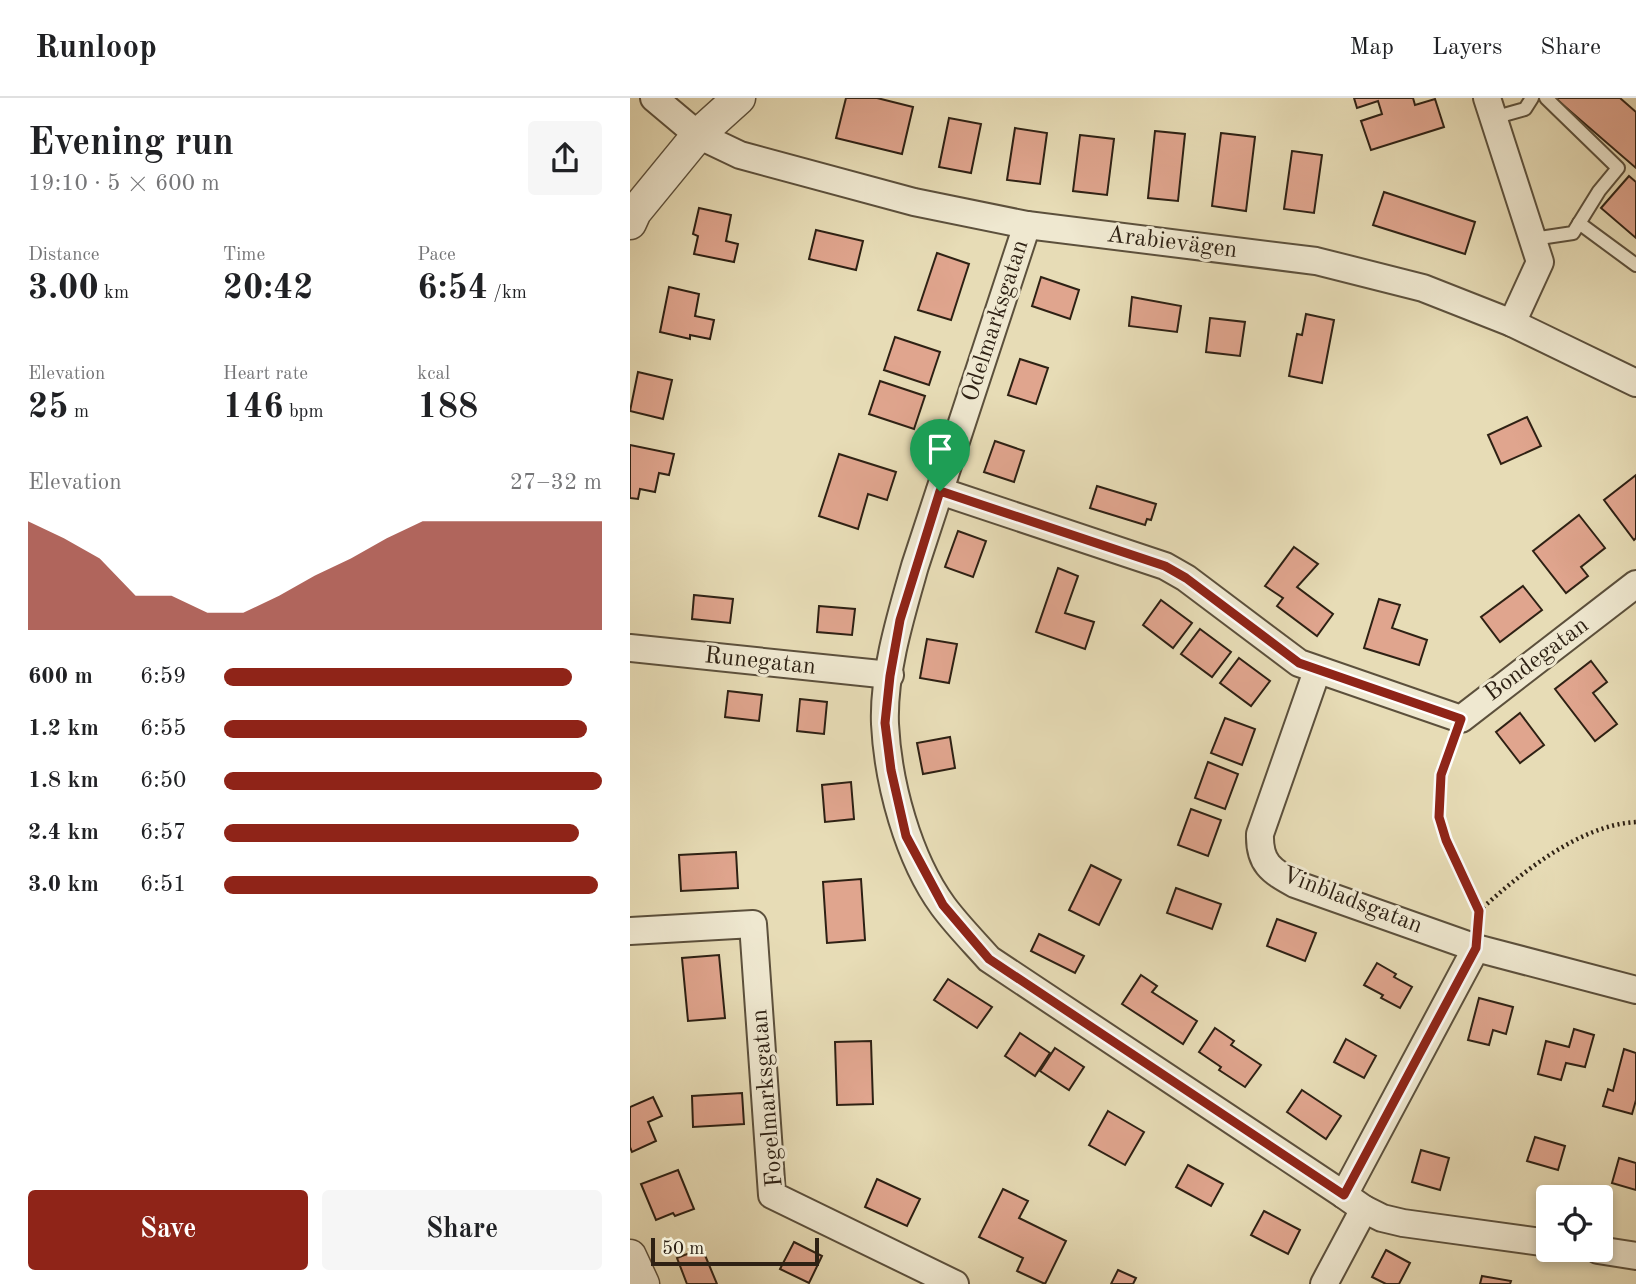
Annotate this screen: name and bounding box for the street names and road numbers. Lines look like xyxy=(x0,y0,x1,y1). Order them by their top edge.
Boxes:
street label: Arabievägen xyxy=(1105,223,1239,263)
street label: Odelmarksgatan xyxy=(959,237,1033,405)
street label: Bondegatan xyxy=(1481,613,1593,707)
street label: Runegatan xyxy=(703,644,817,680)
street label: Vinbladsgatan xyxy=(1278,863,1426,939)
street label: Fogelmarksgatan xyxy=(748,1008,788,1188)

